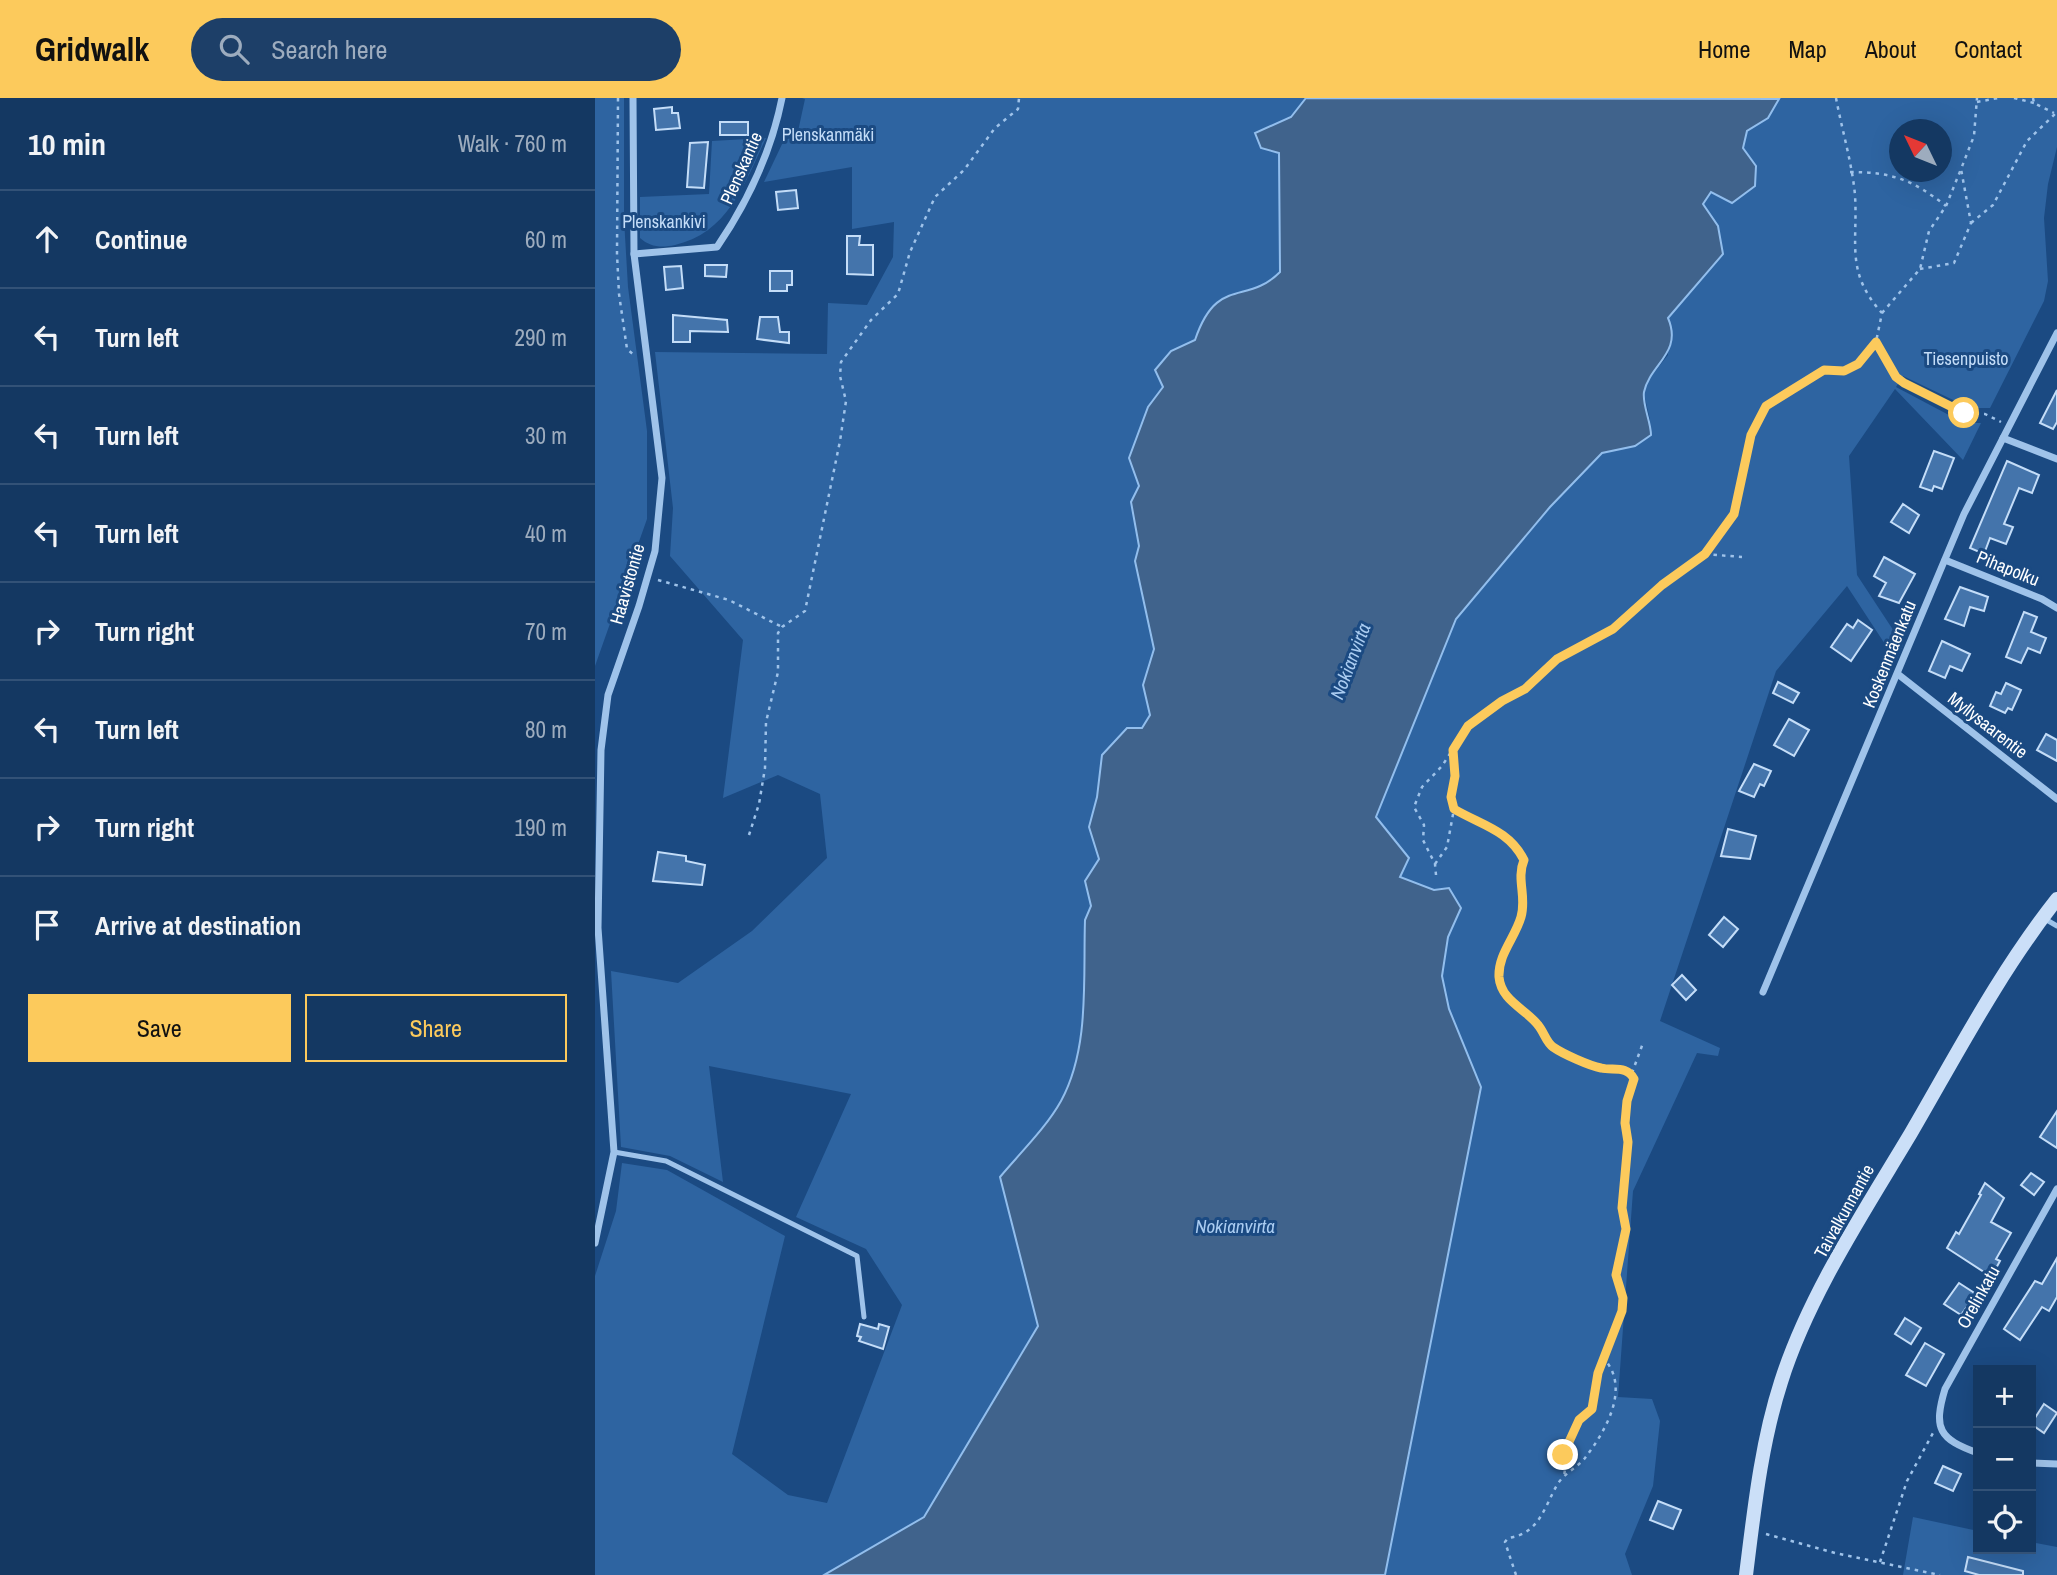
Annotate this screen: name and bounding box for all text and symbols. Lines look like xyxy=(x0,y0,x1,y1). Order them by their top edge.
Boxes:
search box xyxy=(191,18,681,81)
text: Gridwalk xyxy=(35,27,149,71)
icon: search xyxy=(215,30,253,68)
text: Search here xyxy=(271,32,387,67)
text: Home xyxy=(1698,33,1750,65)
text: Map xyxy=(1788,33,1827,65)
text: About xyxy=(1865,33,1916,65)
text: Contact xyxy=(1954,33,2022,65)
north arrow xyxy=(1889,119,1952,182)
park label: Plenskanmäki xyxy=(782,122,874,147)
text: 10 min xyxy=(28,124,106,164)
text: Walk · 760 m xyxy=(458,128,567,159)
street label: Plenskantie xyxy=(714,128,768,208)
park label: Plenskankivi xyxy=(622,209,706,234)
icon: ahead xyxy=(28,220,66,258)
text: Continue xyxy=(95,222,187,257)
text: 60 m xyxy=(525,224,567,255)
icon: left xyxy=(28,318,66,356)
text: Turn left xyxy=(95,320,179,355)
text: 290 m xyxy=(515,322,567,353)
park label: Tiesenpuisto xyxy=(1923,346,2009,371)
route start xyxy=(1948,397,1979,428)
icon: left xyxy=(28,416,66,454)
text: Turn left xyxy=(95,418,179,453)
text: 30 m xyxy=(525,420,567,451)
icon: left xyxy=(28,514,66,552)
text: Turn left xyxy=(95,516,179,551)
text: 40 m xyxy=(525,518,567,549)
street label: Haavistontie xyxy=(604,541,650,627)
street label: Pihapolku xyxy=(1973,544,2043,592)
street label: Koskenmäenkatu xyxy=(1856,596,1922,712)
icon: right xyxy=(28,612,66,650)
text: Turn right xyxy=(95,614,194,649)
text: 70 m xyxy=(525,616,567,647)
water label: Nokianvirta xyxy=(1324,619,1377,703)
street label: Myllysaarentie xyxy=(1943,686,2033,764)
icon: left xyxy=(28,710,66,748)
text: Turn left xyxy=(95,712,179,747)
text: 80 m xyxy=(525,714,567,745)
icon: right xyxy=(28,808,66,846)
text: Turn right xyxy=(95,810,194,845)
text: 190 m xyxy=(515,812,567,843)
icon: arrive xyxy=(28,906,66,944)
text: Arrive at destination xyxy=(95,908,301,943)
button: Save xyxy=(28,994,291,1062)
button: Share xyxy=(305,994,567,1062)
street label: Taivalkunnantie xyxy=(1808,1160,1880,1262)
water label: Nokianvirta xyxy=(1195,1213,1275,1239)
street label: Orelinkatu xyxy=(1951,1261,2005,1333)
map controls xyxy=(1973,1365,2036,1554)
button: + xyxy=(1973,1365,2036,1428)
button: − xyxy=(1973,1428,2036,1491)
route end xyxy=(1547,1439,1578,1470)
button: locate xyxy=(1973,1491,2036,1554)

